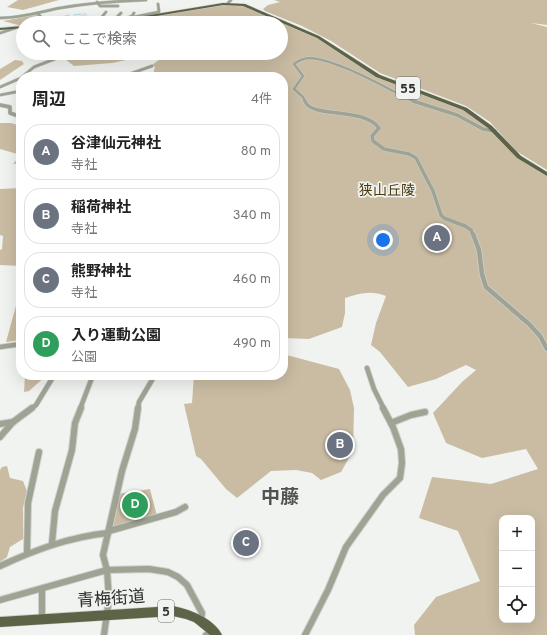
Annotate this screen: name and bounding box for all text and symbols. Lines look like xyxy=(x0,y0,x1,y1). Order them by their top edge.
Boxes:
search box xyxy=(16,16,288,60)
icon: search xyxy=(30,27,52,49)
text: ここで検索 xyxy=(62,31,137,50)
road number: 55 xyxy=(396,77,420,99)
text: 周辺 xyxy=(32,90,66,112)
text: 4件 xyxy=(251,92,272,108)
text: 谷津仙元神社 xyxy=(71,135,161,154)
text: A xyxy=(41,144,51,160)
text: 80 m xyxy=(241,144,271,160)
text: 寺社 xyxy=(71,158,97,174)
park label: 狭山丘陵 xyxy=(359,183,415,200)
text: 稲荷神社 xyxy=(71,199,131,218)
text: B xyxy=(42,208,50,224)
text: 340 m xyxy=(233,208,271,224)
text: 寺社 xyxy=(71,222,97,238)
pin: A xyxy=(424,223,450,253)
your location xyxy=(373,230,393,250)
text: 熊野神社 xyxy=(71,263,131,282)
text: C xyxy=(42,272,50,288)
text: 460 m xyxy=(233,272,271,288)
text: 寺社 xyxy=(71,286,97,302)
text: 入り運動公園 xyxy=(71,327,161,346)
text: D xyxy=(41,336,51,352)
text: 490 m xyxy=(233,336,271,352)
text: 公園 xyxy=(71,350,97,366)
pin: B xyxy=(327,430,353,460)
district label: 中藤 xyxy=(261,486,299,510)
pin: D xyxy=(122,490,148,520)
map controls xyxy=(499,515,535,623)
button: + xyxy=(499,515,535,551)
pin: C xyxy=(233,528,259,558)
button: − xyxy=(499,551,535,587)
street label: 青梅街道 xyxy=(76,587,146,613)
button: locate xyxy=(499,587,535,623)
road number: 5 xyxy=(158,600,174,622)

